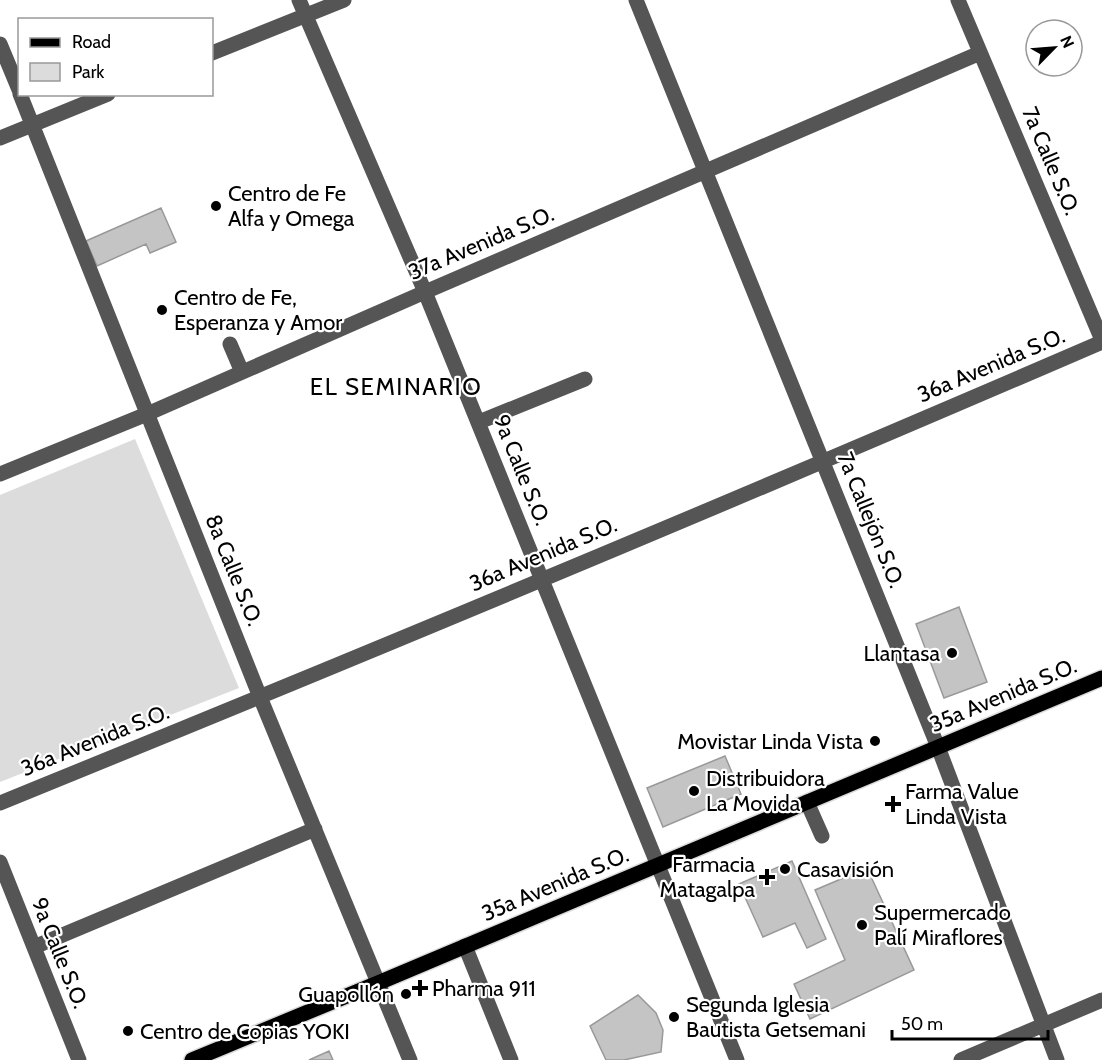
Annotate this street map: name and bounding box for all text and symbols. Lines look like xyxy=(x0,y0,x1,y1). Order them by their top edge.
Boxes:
legend xyxy=(18,18,213,96)
north arrow xyxy=(1024,18,1084,78)
text: Road xyxy=(72,31,111,53)
text: N xyxy=(1056,33,1078,51)
text: Park xyxy=(72,61,105,83)
street label: 7a Calle S.O. xyxy=(1016,103,1086,219)
place label: Centro de Fe Alfa y Omega xyxy=(228,180,355,232)
marker: Centro de Fe Alfa y Omega xyxy=(209,199,223,213)
street label: 37a Avenida S.O. xyxy=(404,200,558,286)
place label: Centro de Fe, Esperanza y Amor xyxy=(174,284,342,336)
marker: Centro de Fe, Esperanza y Amor xyxy=(155,303,169,317)
street label: 36a Avenida S.O. xyxy=(913,322,1069,408)
district label: EL SEMINARIO xyxy=(310,372,482,401)
street label: 9a Calle S.O. xyxy=(488,411,556,529)
street label: 7a Callejón S.O. xyxy=(832,448,910,592)
street label: 8a Calle S.O. xyxy=(199,510,269,630)
street label: 36a Avenida S.O. xyxy=(465,511,621,597)
place label: Llantasa xyxy=(863,640,940,667)
marker: Llantasa xyxy=(945,646,959,660)
street label: 35a Avenida S.O. xyxy=(925,652,1081,738)
street label: 36a Avenida S.O. xyxy=(17,698,173,782)
place label: Movistar Linda Vista xyxy=(677,728,863,755)
marker: Movistar Linda Vista xyxy=(868,734,882,748)
place label: Distribuidora La Movida xyxy=(706,765,825,817)
place label: Farma Value Linda Vista xyxy=(905,778,1019,830)
marker: Distribuidora La Movida xyxy=(687,784,701,798)
marker: Farma Value Linda Vista xyxy=(886,797,900,811)
street label: 35a Avenida S.O. xyxy=(477,841,633,927)
place label: Farmacia Matagalpa xyxy=(659,851,755,903)
place label: Casavisión xyxy=(797,856,894,883)
marker: Casavisión xyxy=(778,862,792,876)
marker: Farmacia Matagalpa xyxy=(760,870,774,884)
street label: 9a Calle S.O. xyxy=(26,894,94,1012)
place label: Supermercado Palí Miraflores xyxy=(874,899,1011,951)
marker: Supermercado Palí Miraflores xyxy=(855,918,869,932)
place label: Pharma 911 xyxy=(432,975,536,1002)
place label: Guapollón xyxy=(298,981,394,1008)
marker: Pharma 911 xyxy=(413,981,427,995)
marker: Guapollón xyxy=(399,987,413,1001)
place label: Segunda Iglesia Bautista Getsemani xyxy=(686,991,866,1043)
scale bar xyxy=(892,1003,1048,1041)
marker: Segunda Iglesia Bautista Getsemani xyxy=(667,1010,681,1024)
text: 50 m xyxy=(901,1013,943,1035)
place label: Centro de Copias YOKI xyxy=(140,1018,350,1045)
marker: Centro de Copias YOKI xyxy=(121,1024,135,1038)

